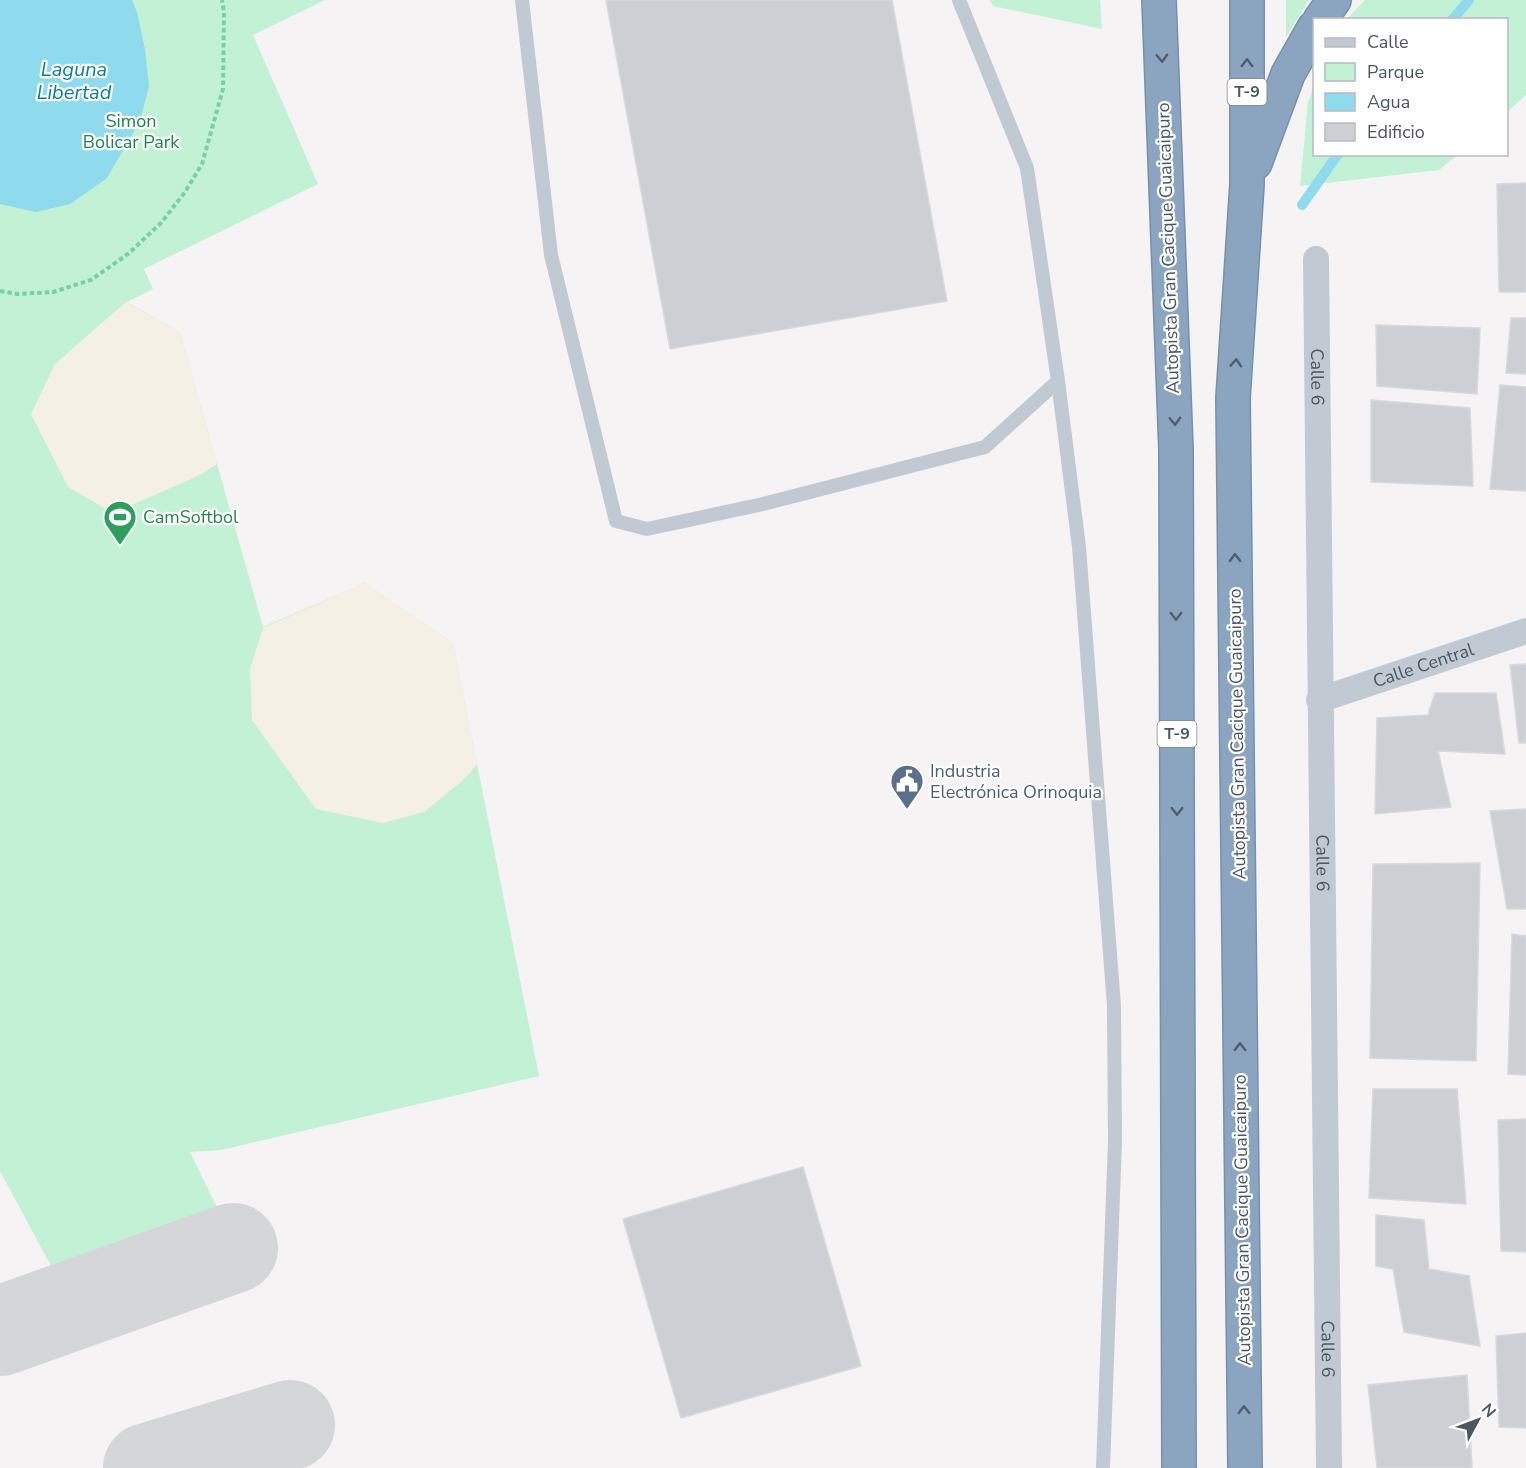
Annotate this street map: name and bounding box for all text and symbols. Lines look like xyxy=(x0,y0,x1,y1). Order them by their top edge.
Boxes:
legend xyxy=(1313,18,1508,156)
text: Calle xyxy=(1367,30,1409,54)
one-way arrow xyxy=(1155,54,1168,63)
water label: Laguna Libertad xyxy=(37,56,112,106)
one-way arrow xyxy=(1241,58,1253,67)
text: Parque xyxy=(1367,60,1424,84)
road number: T-9 xyxy=(1228,79,1266,105)
text: Agua xyxy=(1367,90,1410,114)
street label: Autopista Gran Cacique Guaicaipuro xyxy=(1151,102,1185,394)
park label: Simon Bolicar Park xyxy=(83,109,180,154)
text: Edificio xyxy=(1367,120,1425,144)
street label: Calle 6 xyxy=(1305,348,1330,406)
one-way arrow xyxy=(1229,358,1242,367)
one-way arrow xyxy=(1168,417,1181,426)
sports icon: CamSoftbol xyxy=(102,499,138,546)
place label: CamSoftbol xyxy=(143,505,239,529)
one-way arrow xyxy=(1229,553,1241,562)
street label: Autopista Gran Cacique Guaicaipuro xyxy=(1222,588,1252,880)
one-way arrow xyxy=(1170,612,1182,621)
street label: Calle Central xyxy=(1370,637,1478,693)
road number: T-9 xyxy=(1158,721,1196,747)
place label: Industria Electrónica Orinoquia xyxy=(930,759,1102,804)
public building icon: Industria Electrónica Orinoquia xyxy=(889,763,925,810)
one-way arrow xyxy=(1171,807,1183,816)
street label: Calle 6 xyxy=(1310,834,1335,892)
one-way arrow xyxy=(1234,1042,1246,1051)
street label: Autopista Gran Cacique Guaicaipuro xyxy=(1227,1074,1257,1366)
street label: Calle 6 xyxy=(1315,1320,1340,1378)
north arrow xyxy=(1448,1390,1508,1450)
text: N xyxy=(1476,1399,1501,1423)
one-way arrow xyxy=(1238,1405,1250,1414)

